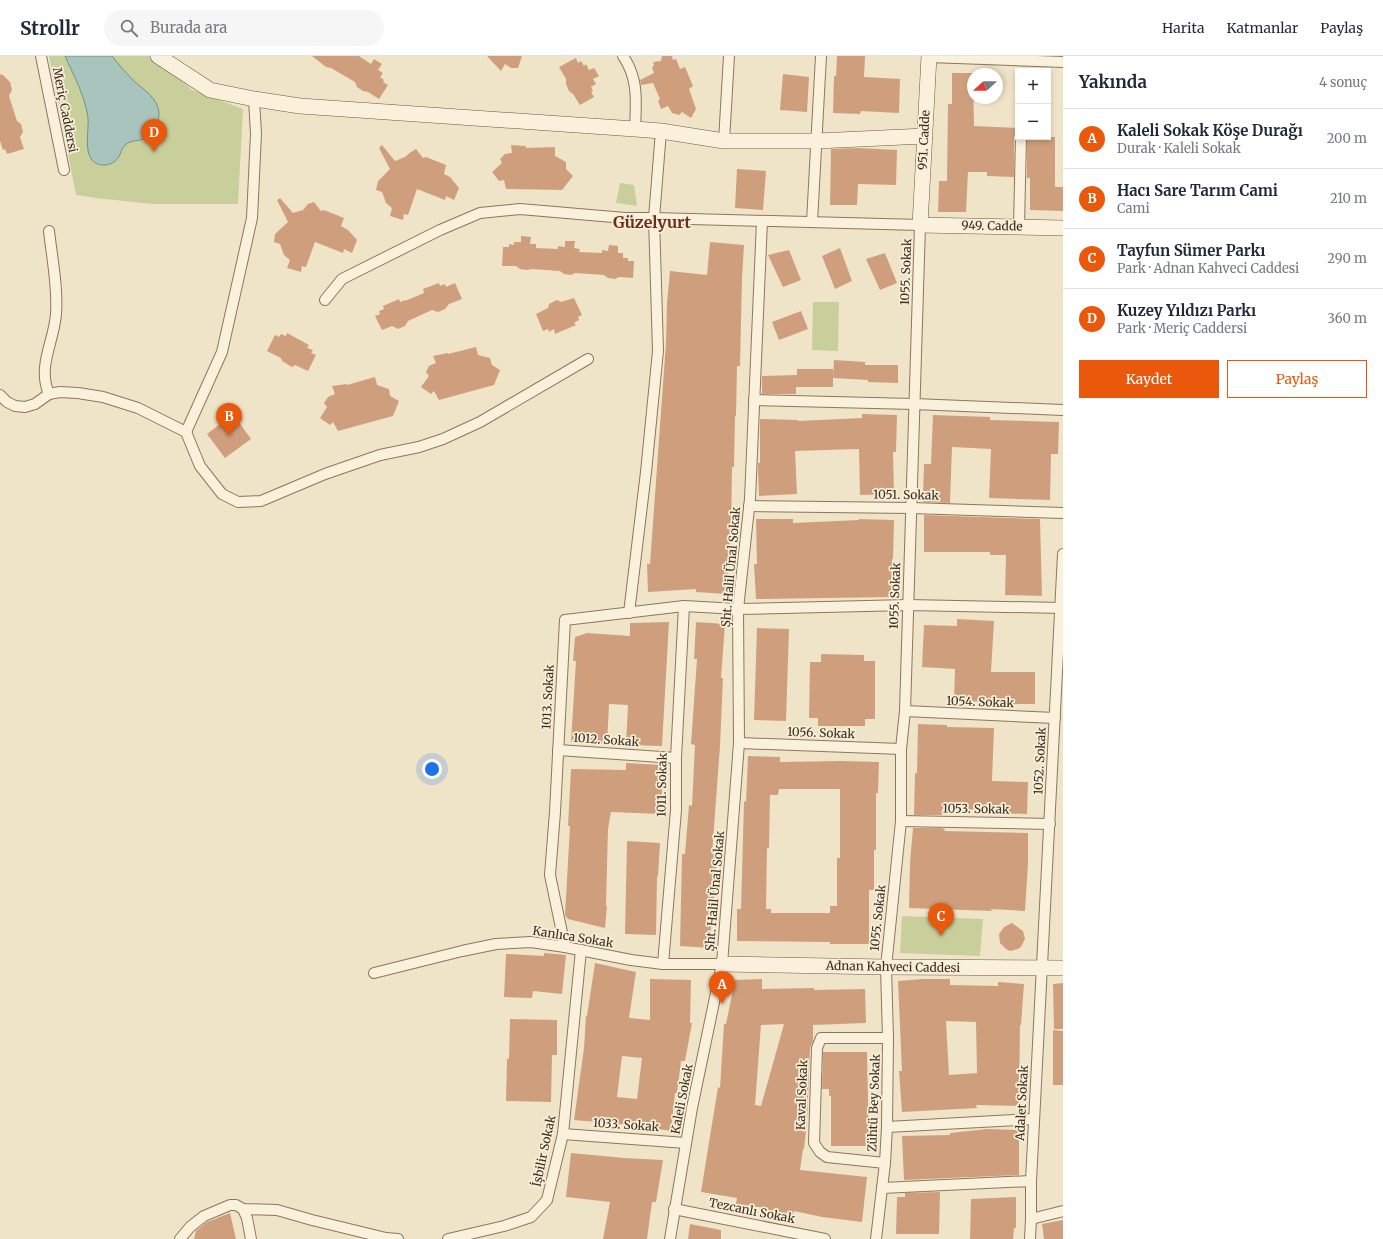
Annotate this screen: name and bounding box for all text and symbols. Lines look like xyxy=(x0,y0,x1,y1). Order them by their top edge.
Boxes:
search box xyxy=(104,10,384,46)
text: Strollr xyxy=(20,16,80,40)
icon: search xyxy=(118,17,140,39)
text: Burada ara xyxy=(150,18,227,37)
text: Harita xyxy=(1162,19,1204,37)
text: Katmanlar xyxy=(1226,19,1298,37)
text: Paylaş xyxy=(1320,19,1363,37)
street label: Meriç Caddersi xyxy=(50,66,81,154)
north arrow xyxy=(967,68,1003,104)
map controls xyxy=(1015,68,1051,140)
button: + xyxy=(1015,68,1051,104)
text: Yakında xyxy=(1079,71,1147,93)
text: 4 sonuç xyxy=(1319,74,1367,91)
button: − xyxy=(1015,104,1051,140)
street label: 951. Cadde xyxy=(914,110,933,170)
pin: D xyxy=(141,119,167,152)
text: Kaleli Sokak Köşe Durağı xyxy=(1117,121,1303,140)
text: A xyxy=(1087,130,1097,147)
text: 200 m xyxy=(1327,130,1367,147)
text: Durak · Kaleli Sokak xyxy=(1117,140,1241,157)
text: Hacı Sare Tarım Cami xyxy=(1117,181,1278,200)
text: B xyxy=(1087,190,1097,207)
text: 210 m xyxy=(1330,190,1367,207)
text: Cami xyxy=(1117,200,1150,217)
district label: Güzelyurt xyxy=(613,212,692,232)
street label: 949. Cadde xyxy=(961,217,1023,234)
street label: 1055. Sokak xyxy=(897,238,914,306)
text: Tayfun Sümer Parkı xyxy=(1117,241,1265,260)
text: C xyxy=(1088,250,1096,267)
text: 290 m xyxy=(1327,250,1367,267)
text: Park · Adnan Kahveci Caddesi xyxy=(1117,260,1299,277)
text: Kuzey Yıldızı Parkı xyxy=(1117,301,1256,320)
text: D xyxy=(1087,310,1097,327)
text: 360 m xyxy=(1328,310,1367,327)
text: Park · Meriç Caddersi xyxy=(1117,320,1247,337)
button: Kaydet xyxy=(1079,360,1219,398)
button: Paylaş xyxy=(1227,360,1367,398)
pin: B xyxy=(216,403,242,436)
street label: 1051. Sokak xyxy=(873,486,939,503)
street label: Şht. Halil Ünal Sokak xyxy=(718,506,743,628)
street label: 1055. Sokak xyxy=(886,562,903,630)
street label: 1013. Sokak xyxy=(538,664,557,730)
street label: 1054. Sokak xyxy=(946,693,1015,710)
street label: 1056. Sokak xyxy=(787,724,856,741)
street label: 1052. Sokak xyxy=(1030,726,1049,795)
street label: 1012. Sokak xyxy=(572,730,640,749)
street label: 1011. Sokak xyxy=(653,752,670,817)
your location xyxy=(422,759,442,779)
street label: 1053. Sokak xyxy=(942,800,1010,817)
street label: Şht. Halil Ünal Sokak xyxy=(702,830,727,952)
street label: 1055. Sokak xyxy=(867,884,888,952)
pin: C xyxy=(928,903,954,936)
street label: Kanlıca Sokak xyxy=(532,923,615,950)
street label: Adnan Kahveci Caddesi xyxy=(825,958,961,975)
pin: A xyxy=(709,971,735,1004)
street label: Zühtü Bey Sokak xyxy=(864,1053,883,1152)
street label: Kaval Sokak xyxy=(793,1059,810,1130)
street label: Kaleli Sokak xyxy=(667,1062,696,1135)
street label: Adalet Sokak xyxy=(1012,1064,1031,1142)
street label: İşbilir Sokak xyxy=(529,1113,558,1188)
street label: 1033. Sokak xyxy=(592,1115,660,1134)
street label: Tezcanlı Sokak xyxy=(708,1195,797,1226)

